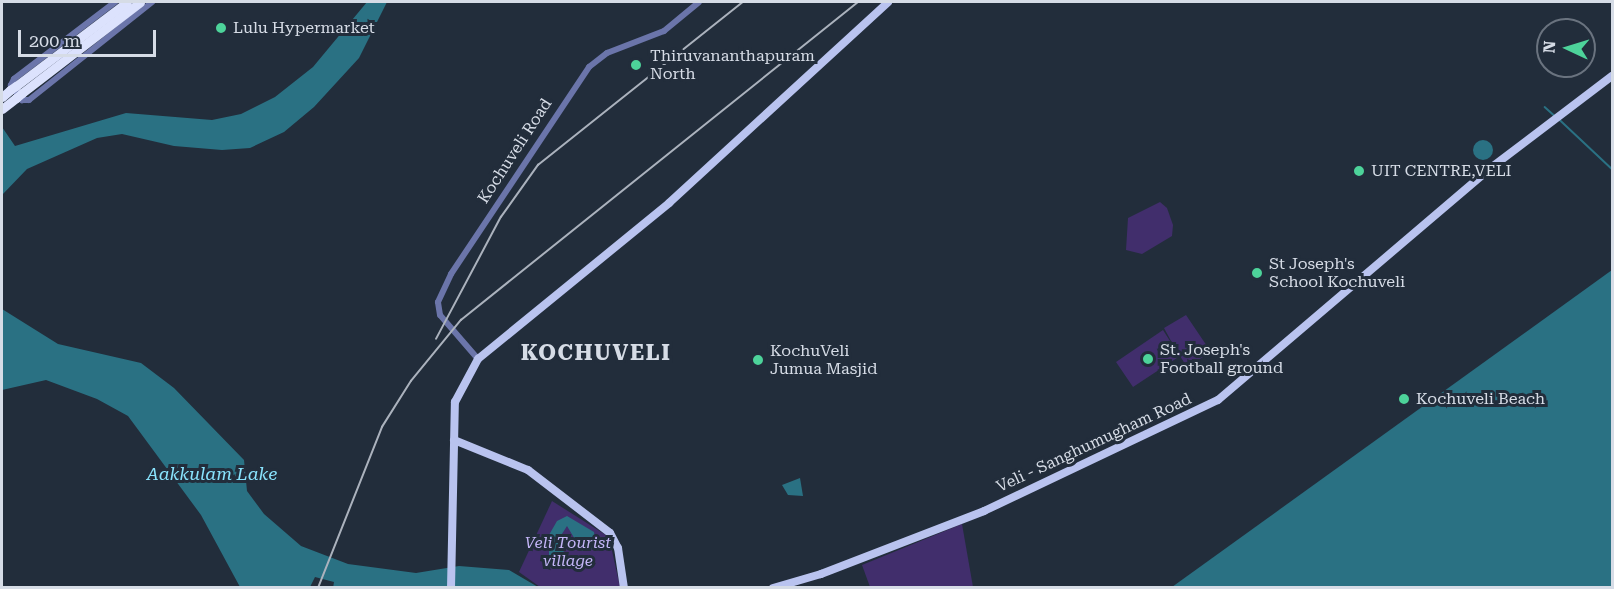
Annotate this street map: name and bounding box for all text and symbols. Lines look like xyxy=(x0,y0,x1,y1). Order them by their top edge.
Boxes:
scale bar xyxy=(21,18,159,56)
place label: Lulu Hypermarket xyxy=(233,18,375,38)
north arrow xyxy=(1536,18,1596,78)
marker: Lulu Hypermarket xyxy=(214,21,228,35)
text: 200 m xyxy=(29,30,80,51)
text: N xyxy=(1540,40,1559,54)
place label: Thiruvananthapuram North xyxy=(650,46,815,84)
marker: Thiruvananthapuram North xyxy=(627,56,645,74)
street label: Kochuveli Road xyxy=(474,95,556,207)
place label: UIT CENTRE,VELI xyxy=(1371,161,1512,181)
marker: UIT CENTRE,VELI xyxy=(1352,164,1366,178)
place label: St Joseph's School Kochuveli xyxy=(1269,254,1405,292)
marker: St Joseph's School Kochuveli xyxy=(1250,266,1264,280)
district label: KOCHUVELI xyxy=(521,340,671,366)
place label: St. Joseph's Football ground xyxy=(1160,340,1283,378)
place label: KochuVeli Jumua Masjid xyxy=(770,341,877,379)
marker: St. Joseph's Football ground xyxy=(1141,352,1155,366)
marker: KochuVeli Jumua Masjid xyxy=(751,353,765,367)
street label: Veli - Sanghumugham Road xyxy=(993,389,1195,497)
place label: Kochuveli Beach xyxy=(1416,389,1545,409)
marker: Kochuveli Beach xyxy=(1397,392,1411,406)
water label: Aakkulam Lake xyxy=(147,463,277,485)
park label: Veli Tourist village xyxy=(525,533,611,571)

